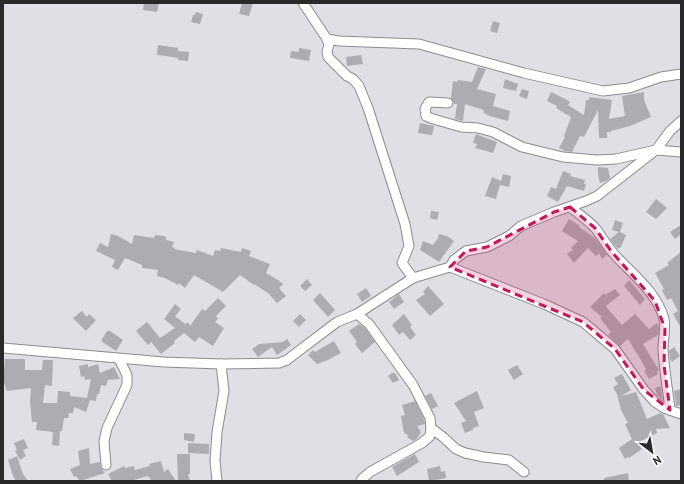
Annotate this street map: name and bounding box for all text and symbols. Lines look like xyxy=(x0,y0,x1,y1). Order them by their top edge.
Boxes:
north arrow xyxy=(632,432,672,472)
text: N xyxy=(650,453,664,468)

